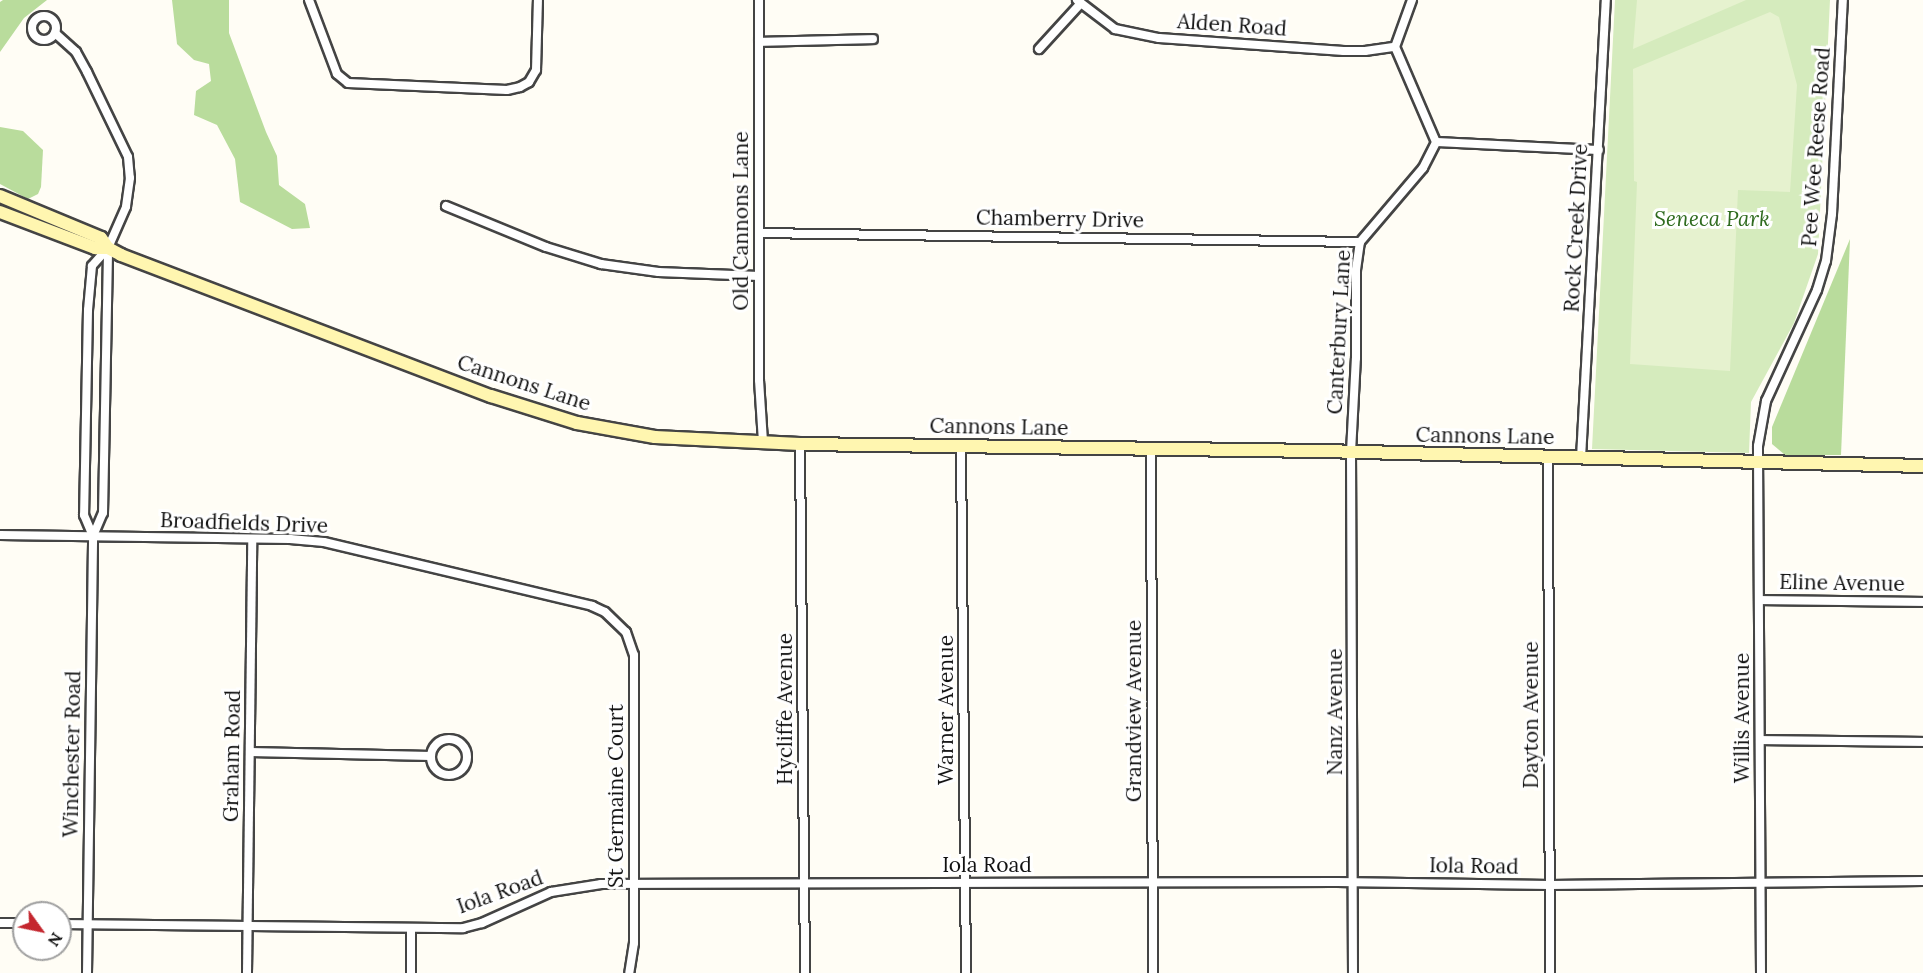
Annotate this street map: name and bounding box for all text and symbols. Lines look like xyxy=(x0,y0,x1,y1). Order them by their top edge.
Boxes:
street label: Alden Road xyxy=(1176,9,1288,41)
street label: Pee Wee Reese Road xyxy=(1796,46,1836,248)
street label: Old Cannons Lane xyxy=(728,131,754,311)
street label: Rock Creek Drive xyxy=(1559,143,1593,313)
street label: Chamberry Drive xyxy=(976,205,1144,233)
park label: Seneca Park xyxy=(1654,206,1770,232)
street label: Canterbury Lane xyxy=(1322,249,1356,415)
street label: Cannons Lane xyxy=(454,350,594,416)
street label: Cannons Lane xyxy=(929,413,1069,441)
street label: Cannons Lane xyxy=(1415,422,1555,450)
street label: Broadfields Drive xyxy=(160,507,328,539)
street label: Eline Avenue xyxy=(1779,569,1905,597)
street label: Grandview Avenue xyxy=(1121,620,1147,802)
street label: Hycliffe Avenue xyxy=(772,633,798,785)
street label: Warner Avenue xyxy=(933,635,959,785)
street label: Dayton Avenue xyxy=(1518,641,1544,789)
street label: Nanz Avenue xyxy=(1322,648,1348,776)
street label: Willis Avenue xyxy=(1729,653,1755,783)
street label: Winchester Road xyxy=(58,670,86,838)
street label: Graham Road xyxy=(218,690,246,822)
street label: St Germaine Court xyxy=(603,704,629,888)
street label: Iola Road xyxy=(942,852,1032,878)
street label: Iola Road xyxy=(1429,853,1519,879)
street label: Iola Road xyxy=(454,865,546,919)
north arrow xyxy=(12,901,72,961)
text: N xyxy=(44,929,67,950)

